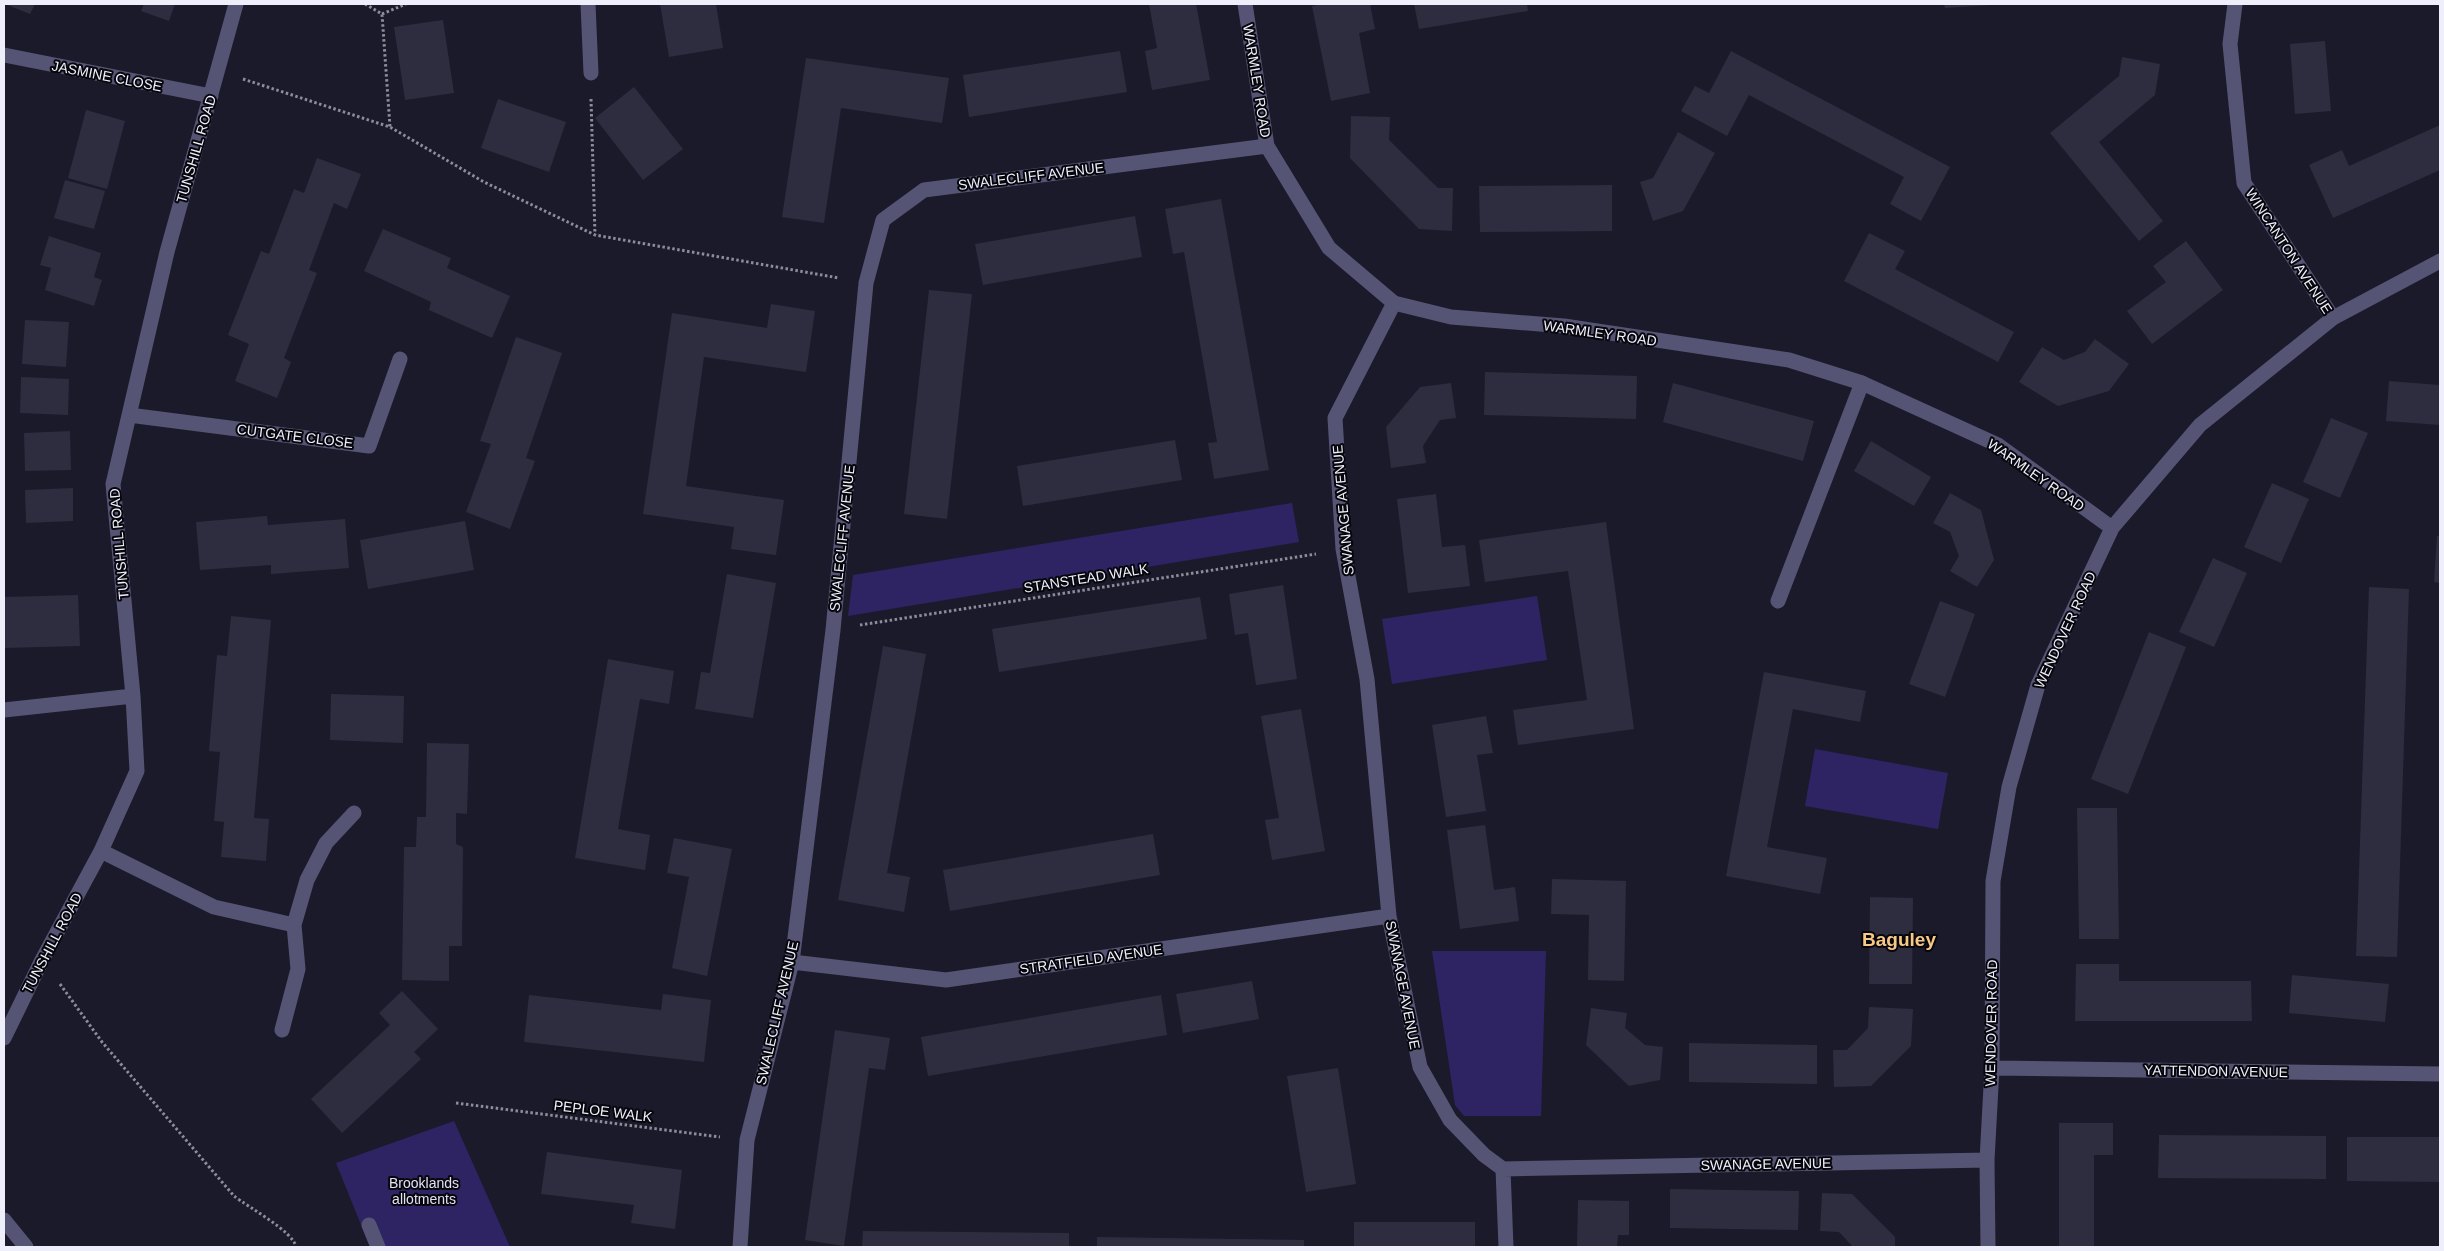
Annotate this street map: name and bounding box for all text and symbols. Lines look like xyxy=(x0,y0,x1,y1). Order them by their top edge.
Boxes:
street label: WARMLEY ROAD xyxy=(1240,23,1274,139)
street label: JASMINE CLOSE xyxy=(50,57,164,95)
street label: TUNSHILL ROAD xyxy=(173,93,219,205)
street label: SWALECLIFF AVENUE xyxy=(957,159,1105,193)
street label: WINCANTON AVENUE xyxy=(2243,186,2335,316)
street label: WARMLEY ROAD xyxy=(1542,317,1658,349)
street label: CUTGATE CLOSE xyxy=(236,421,354,451)
street label: WARMLEY ROAD xyxy=(1985,436,2087,514)
street label: SWANAGE AVENUE xyxy=(1329,444,1357,576)
street label: SWALECLIFF AVENUE xyxy=(826,464,858,612)
street label: TUNSHILL ROAD xyxy=(106,488,132,600)
street label: STANSTEAD WALK xyxy=(1023,560,1150,596)
street label: WENDOVER ROAD xyxy=(2031,569,2099,691)
street label: TUNSHILL ROAD xyxy=(19,890,85,996)
street label: SWANAGE AVENUE xyxy=(1383,919,1423,1051)
district label: Baguley xyxy=(1862,929,1936,950)
street label: SWALECLIFF AVENUE xyxy=(753,940,801,1086)
street label: STRATFIELD AVENUE xyxy=(1018,941,1164,977)
street label: WENDOVER ROAD xyxy=(1982,959,2000,1087)
street label: YATTENDON AVENUE xyxy=(2144,1062,2288,1080)
street label: PEPLOE WALK xyxy=(553,1097,654,1125)
street label: SWANAGE AVENUE xyxy=(1701,1155,1831,1173)
park label: Brooklands allotments xyxy=(389,1175,459,1207)

